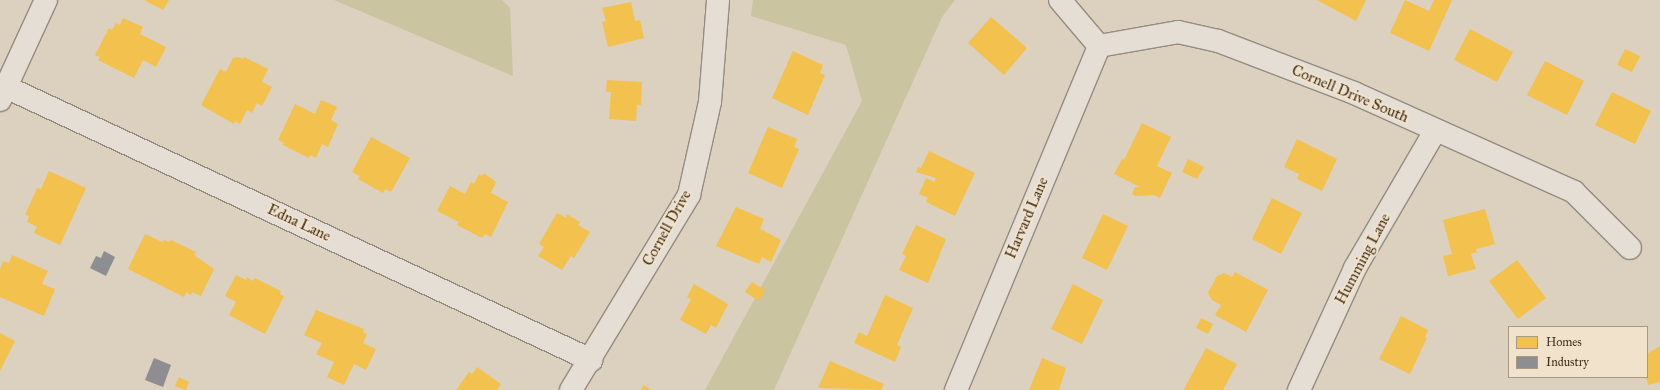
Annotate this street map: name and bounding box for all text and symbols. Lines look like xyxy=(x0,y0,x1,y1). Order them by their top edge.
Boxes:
street label: Cornell Drive South xyxy=(1289,61,1411,127)
street label: Harvard Lane xyxy=(1002,175,1052,261)
street label: Cornell Drive xyxy=(639,187,695,269)
street label: Edna Lane xyxy=(265,201,333,245)
street label: Humming Lane xyxy=(1332,211,1394,307)
legend xyxy=(1508,326,1648,378)
text: Homes xyxy=(1546,335,1582,349)
text: Industry xyxy=(1546,355,1589,369)

